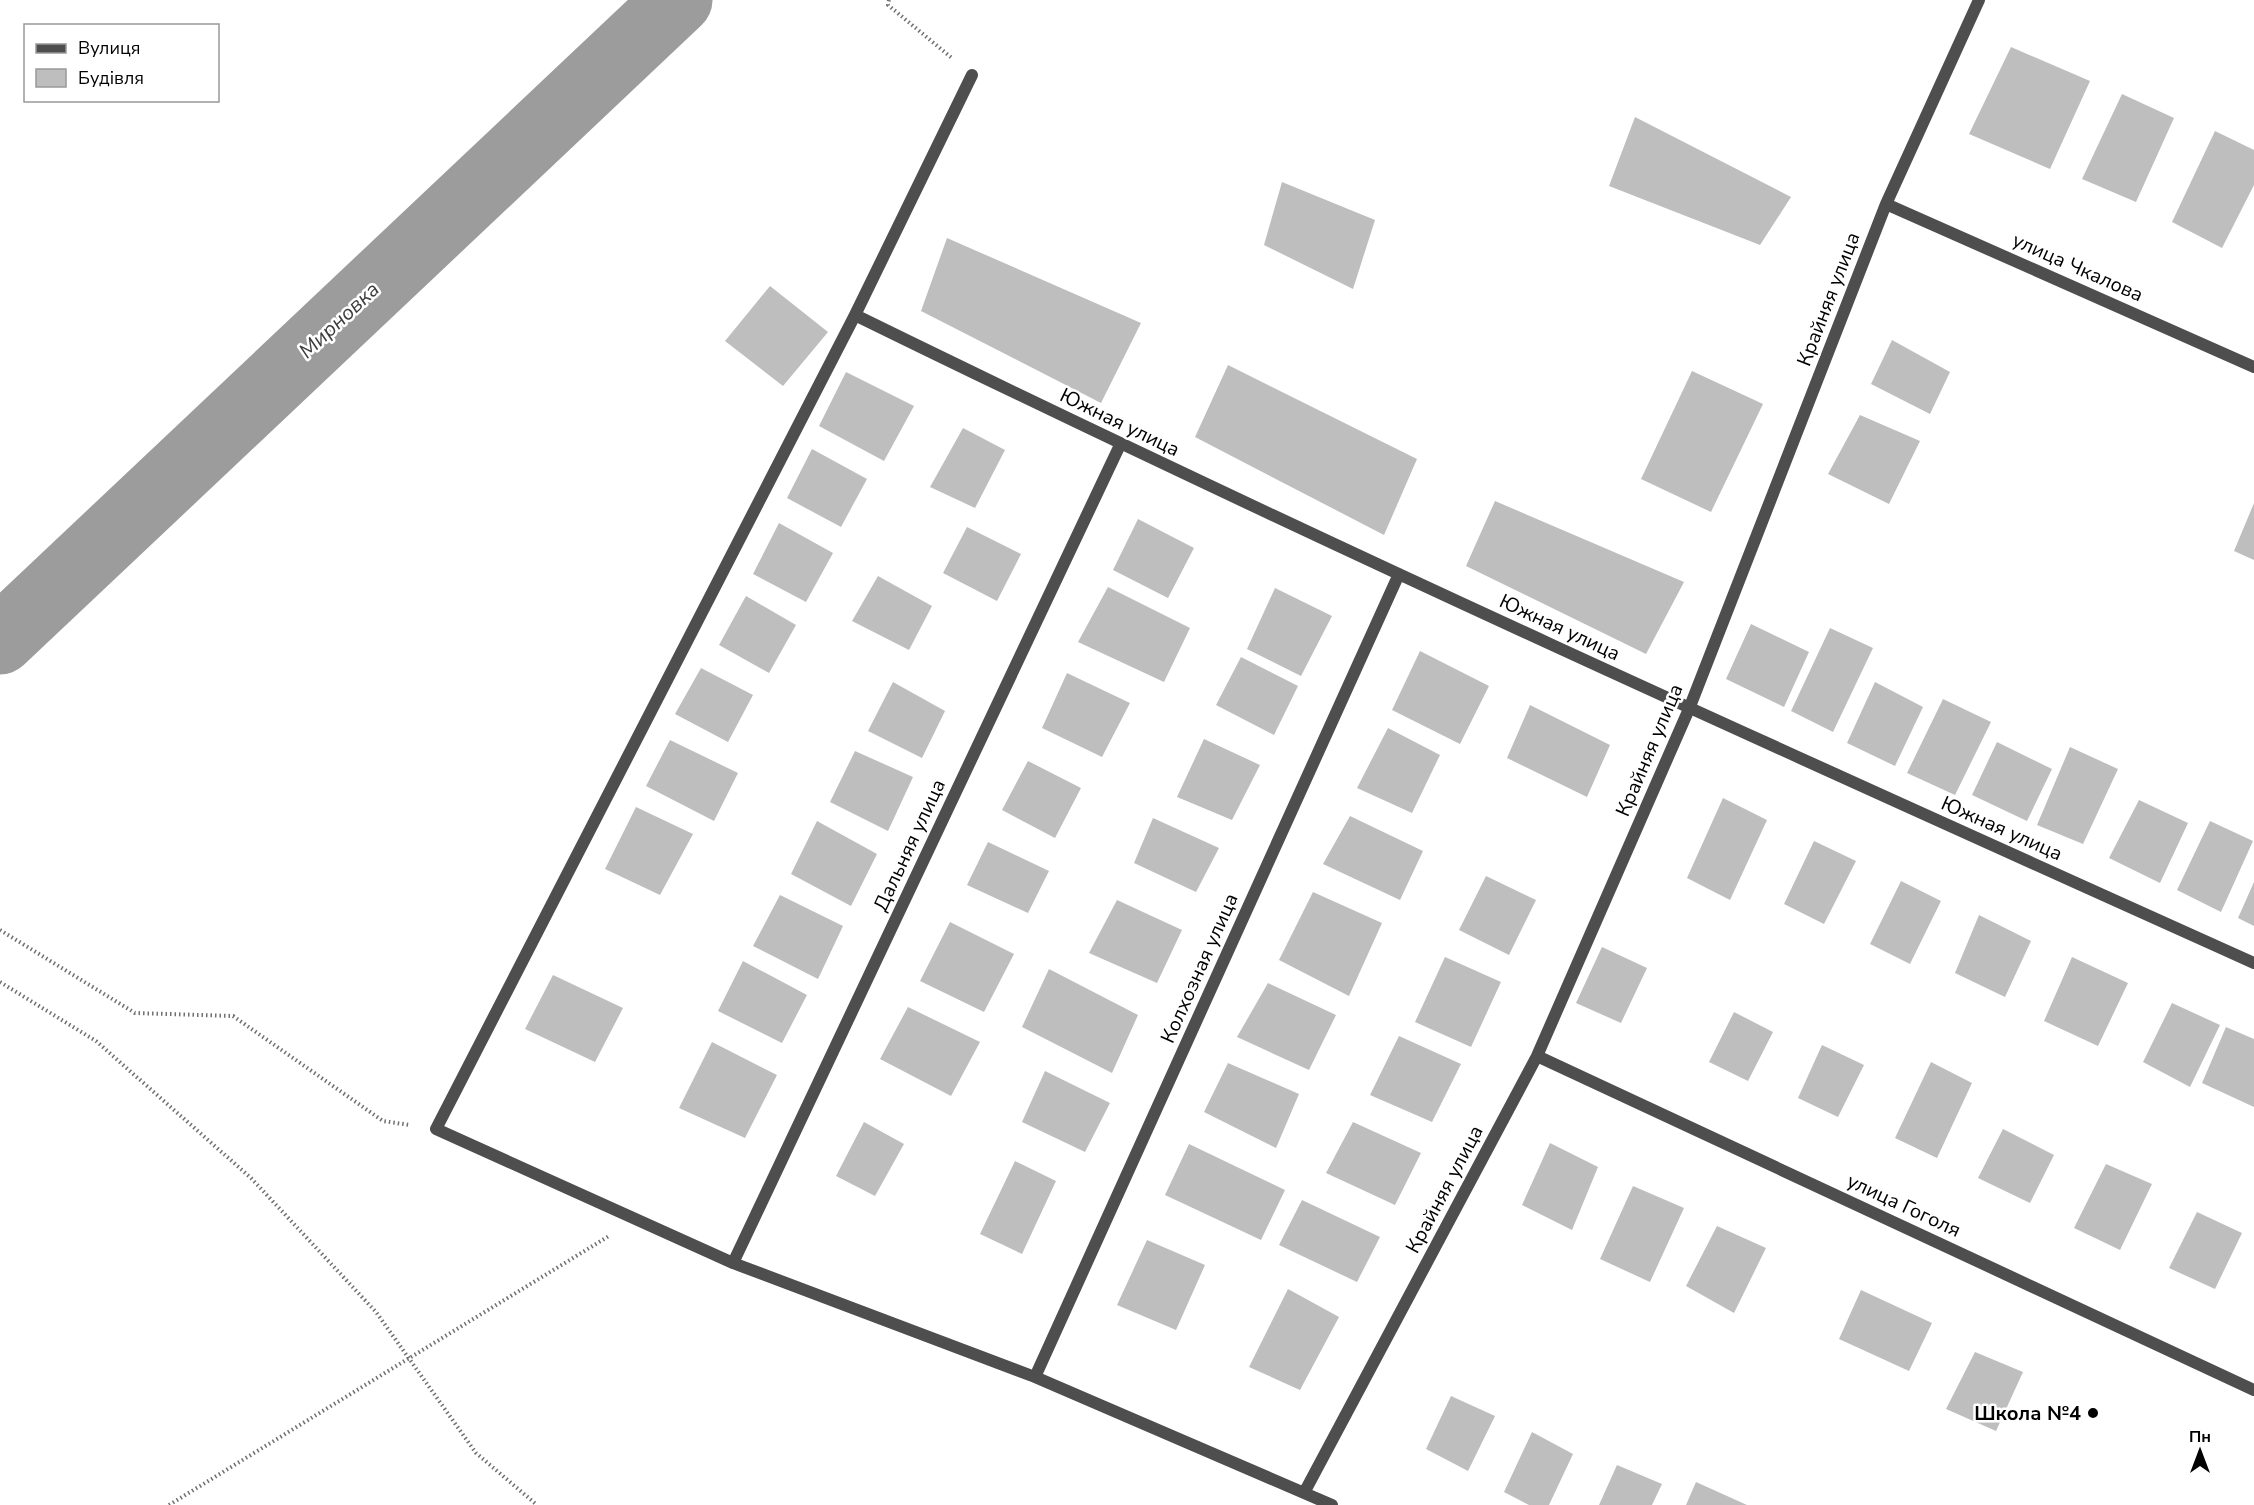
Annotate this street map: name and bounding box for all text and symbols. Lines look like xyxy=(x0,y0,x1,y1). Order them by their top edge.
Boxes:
legend xyxy=(24,24,219,102)
text: Вулиця xyxy=(78,36,140,60)
text: Будівля xyxy=(78,66,144,90)
street label: улица Чкалова xyxy=(2008,227,2147,308)
street label: Крайняя улица xyxy=(1791,228,1866,370)
water label: Мирновка xyxy=(293,275,385,365)
street label: Южная улица xyxy=(1055,382,1184,463)
street label: Южная улица xyxy=(1495,588,1624,667)
street label: Крайняя улица xyxy=(1609,680,1690,821)
street label: Дальняя улица xyxy=(867,775,952,916)
street label: Южная улица xyxy=(1937,790,2067,867)
street label: Колхозная улица xyxy=(1154,889,1245,1047)
street label: Крайняя улица xyxy=(1399,1120,1490,1258)
street label: улица Гоголя xyxy=(1842,1167,1965,1244)
place label: Школа №4 xyxy=(1974,1400,2081,1427)
marker: Школа №4 xyxy=(2086,1406,2100,1420)
north arrow xyxy=(2170,1421,2230,1481)
text: Пн xyxy=(2189,1426,2211,1448)

